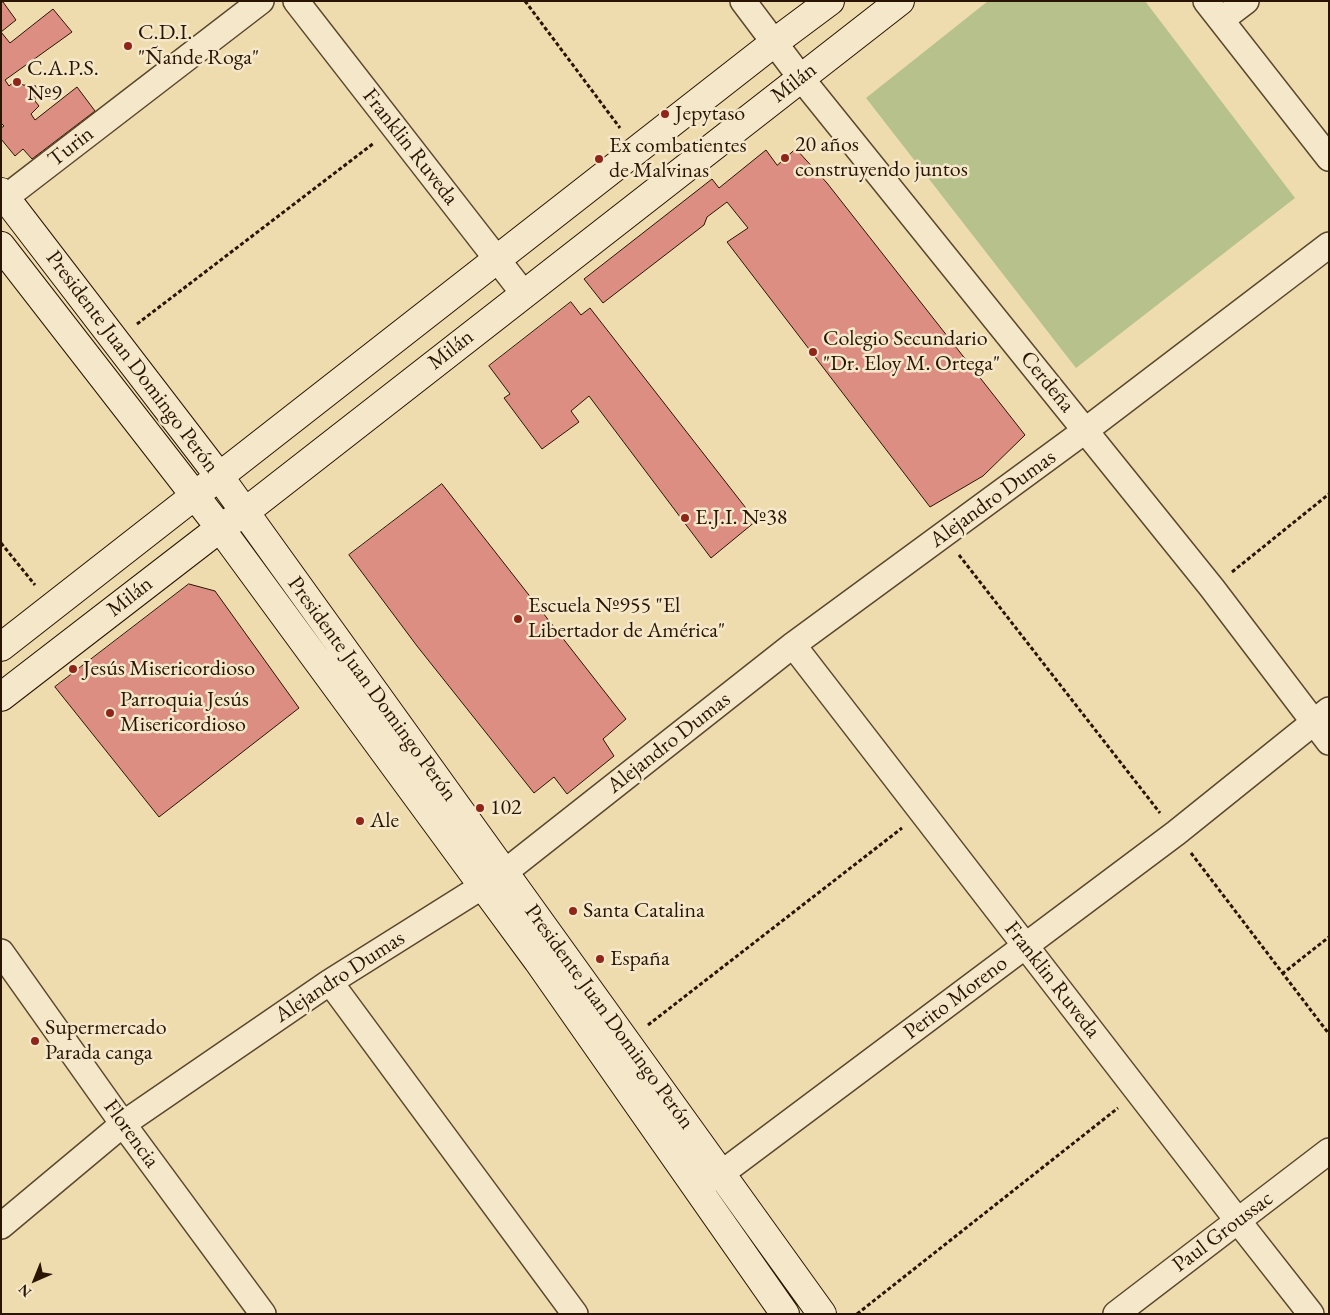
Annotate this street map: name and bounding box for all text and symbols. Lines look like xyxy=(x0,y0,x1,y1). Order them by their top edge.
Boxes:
place label: C.D.I. "Ñande Roga" xyxy=(138,20,259,72)
marker: C.D.I. "Ñande Roga" xyxy=(122,40,134,52)
place label: C.A.P.S. Nº9 xyxy=(27,56,99,108)
street label: Milán xyxy=(766,57,822,109)
marker: C.A.P.S. Nº9 xyxy=(11,76,23,88)
street label: Franklin Ruveda xyxy=(356,83,464,211)
place label: Jepytaso xyxy=(675,101,745,127)
marker: Jepytaso xyxy=(659,108,671,120)
street label: Turin xyxy=(43,121,99,173)
place label: 20 años construyendo juntos xyxy=(795,132,968,184)
place label: Ex combatientes de Malvinas xyxy=(609,133,747,184)
marker: 20 años construyendo juntos xyxy=(779,152,791,164)
marker: Ex combatientes de Malvinas xyxy=(593,153,605,165)
street label: Presidente Juan Domingo Perón xyxy=(40,246,224,478)
street label: Milán xyxy=(423,324,479,376)
place label: Colegio Secundario "Dr. Eloy M. Ortega" xyxy=(823,326,1000,378)
marker: Colegio Secundario "Dr. Eloy M. Ortega" xyxy=(807,346,819,358)
street label: Cerdeña xyxy=(1014,346,1080,418)
street label: Alejandro Dumas xyxy=(925,444,1061,554)
place label: E.J.I. Nº38 xyxy=(695,505,787,531)
marker: E.J.I. Nº38 xyxy=(679,512,691,524)
street label: Milán xyxy=(102,571,158,623)
street label: Presidente Juan Domingo Perón xyxy=(282,571,462,807)
place label: Escuela Nº955 "El Libertador de América" xyxy=(528,593,725,644)
marker: Escuela Nº955 "El Libertador de América" xyxy=(512,613,524,625)
place label: Jesús Misericordioso xyxy=(83,656,255,682)
marker: Jesús Misericordioso xyxy=(67,663,79,675)
place label: Parroquia Jesús Misericordioso xyxy=(120,687,249,738)
street label: Alejandro Dumas xyxy=(602,687,736,799)
marker: Parroquia Jesús Misericordioso xyxy=(104,707,116,719)
place label: 102 xyxy=(490,795,522,821)
marker: 102 xyxy=(474,802,486,814)
place label: Ale xyxy=(370,808,399,834)
marker: Ale xyxy=(354,815,366,827)
place label: Santa Catalina xyxy=(583,898,705,924)
street label: Presidente Juan Domingo Perón xyxy=(519,899,699,1135)
marker: Santa Catalina xyxy=(567,905,579,917)
street label: Franklin Ruveda xyxy=(998,916,1106,1044)
street label: Alejandro Dumas xyxy=(270,925,410,1029)
place label: España xyxy=(610,946,670,972)
street label: Perito Moreno xyxy=(899,950,1013,1046)
marker: España xyxy=(594,953,606,965)
place label: Supermercado Parada canga xyxy=(45,1015,167,1066)
marker: Supermercado Parada canga xyxy=(29,1035,41,1047)
street label: Florencia xyxy=(97,1095,165,1173)
street label: Paul Groussac xyxy=(1168,1186,1278,1278)
north arrow xyxy=(10,1255,60,1305)
text: N xyxy=(14,1280,35,1301)

